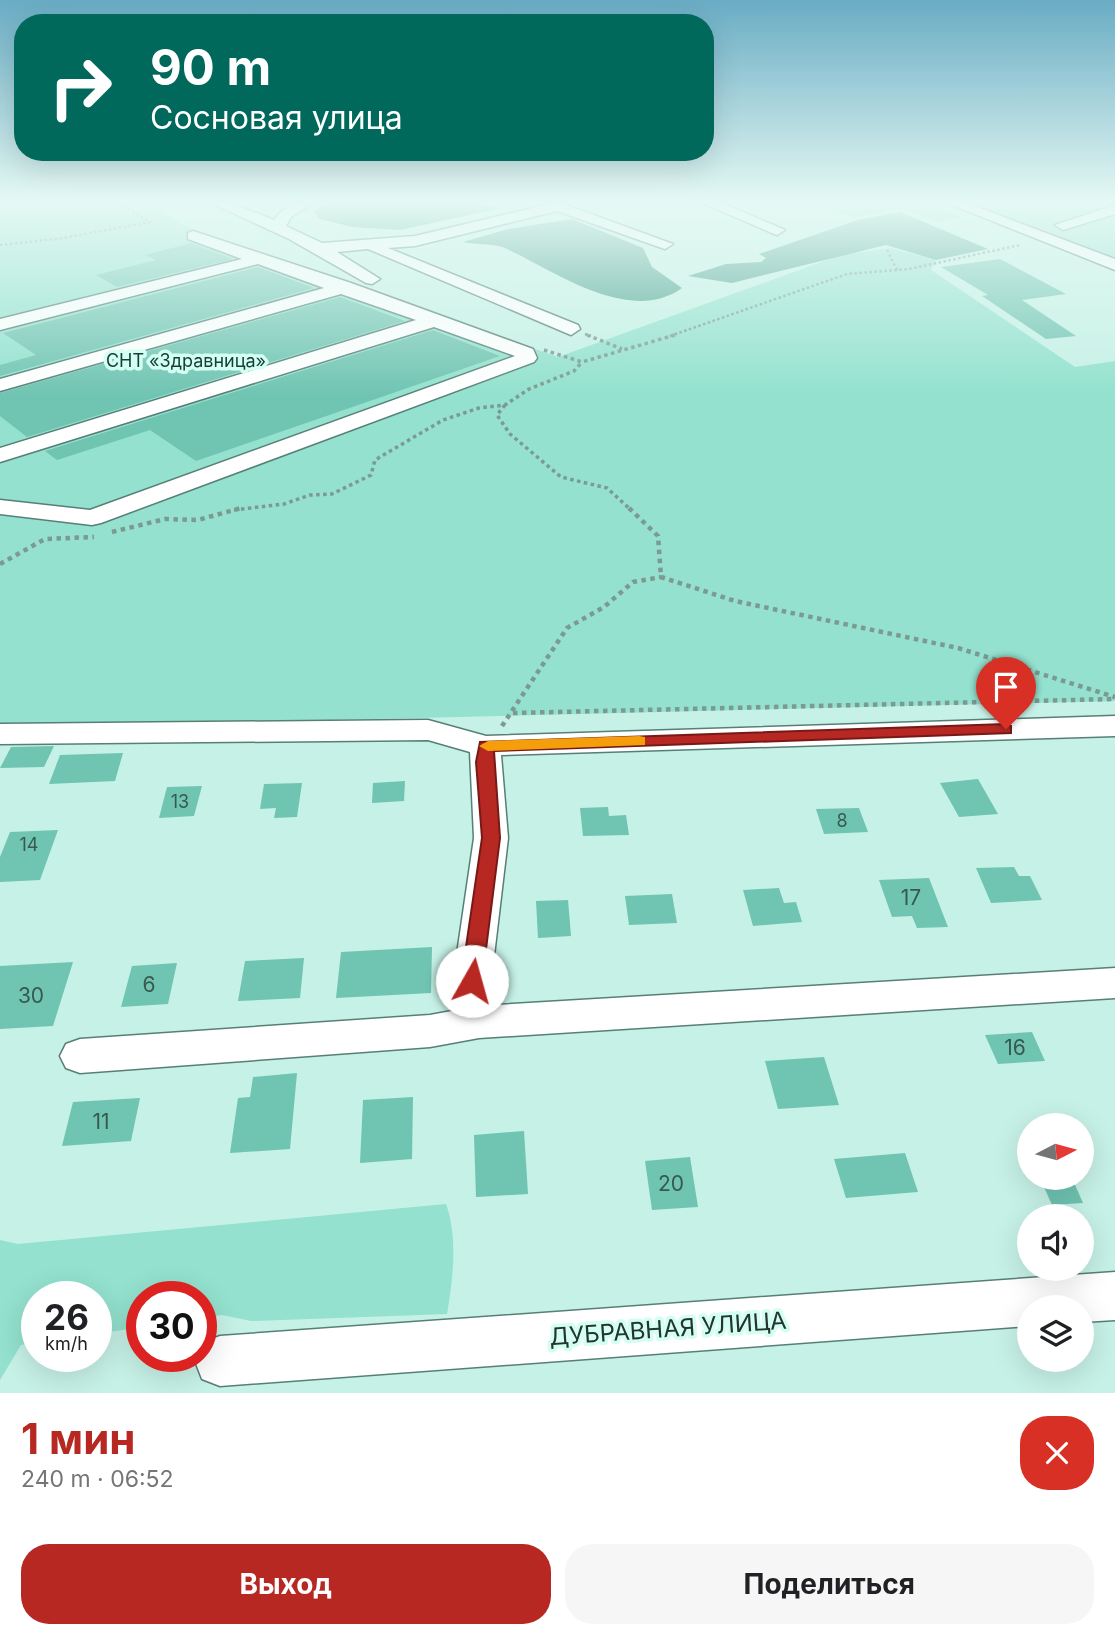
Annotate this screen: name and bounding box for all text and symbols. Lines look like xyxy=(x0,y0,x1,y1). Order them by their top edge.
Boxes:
text: 90 m xyxy=(150,38,271,97)
icon: right xyxy=(35,42,126,133)
text: Сосновая улица xyxy=(150,98,403,137)
park label: СНТ «Здравница» xyxy=(106,350,266,371)
pin xyxy=(976,657,1036,729)
icon: arrive xyxy=(987,668,1025,706)
house number: 13 xyxy=(171,791,189,812)
house number: 8 xyxy=(836,810,848,831)
house number: 14 xyxy=(20,834,38,855)
house number: 17 xyxy=(901,885,921,910)
position arrow xyxy=(435,944,509,1018)
house number: 6 xyxy=(142,972,156,997)
house number: 30 xyxy=(18,983,44,1008)
house number: 16 xyxy=(1004,1035,1026,1060)
house number: 11 xyxy=(92,1109,110,1134)
north arrow xyxy=(1017,1113,1094,1190)
map controls xyxy=(1017,1113,1094,1372)
house number: 20 xyxy=(658,1171,684,1196)
button: sound xyxy=(1017,1204,1094,1281)
speed limit sign: 30 xyxy=(126,1281,217,1372)
button: layers xyxy=(1017,1295,1094,1372)
text: 26 xyxy=(44,1296,89,1338)
street label: ДУБРАВНАЯ УЛИЦА xyxy=(548,1306,788,1351)
text: km/h xyxy=(45,1333,88,1354)
text: 1 мин xyxy=(21,1413,135,1464)
button: close xyxy=(1020,1416,1094,1490)
text: 240 m · 06:52 xyxy=(21,1465,174,1493)
button: Выход xyxy=(21,1544,551,1624)
button: Поделиться xyxy=(565,1544,1094,1624)

